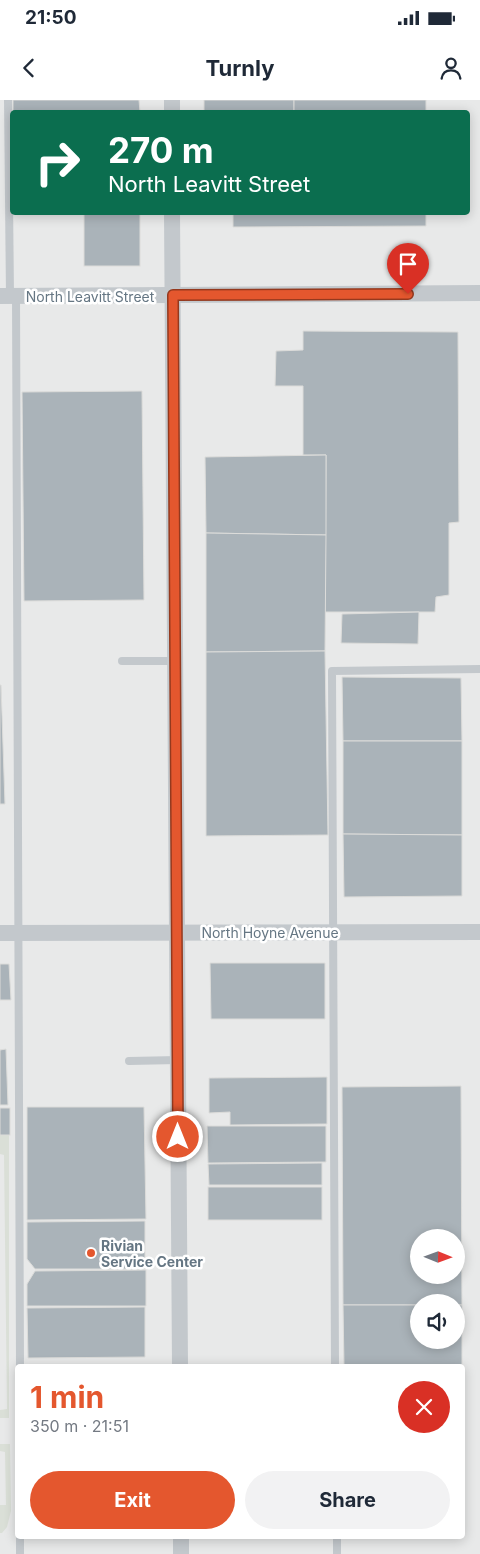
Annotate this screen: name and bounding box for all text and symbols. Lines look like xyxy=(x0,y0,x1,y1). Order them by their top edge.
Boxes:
text: 21:50 xyxy=(25,6,76,29)
icon: back xyxy=(15,54,43,82)
icon: person xyxy=(437,54,465,82)
text: Turnly xyxy=(205,55,275,81)
text: 270 m xyxy=(108,129,214,171)
icon: right xyxy=(25,130,90,195)
text: North Leavitt Street xyxy=(108,171,310,197)
pin xyxy=(387,243,429,294)
icon: arrive xyxy=(394,250,422,278)
street label: North Leavitt Street xyxy=(26,288,155,305)
street label: North Hoyne Avenue xyxy=(201,924,339,941)
position arrow xyxy=(151,1110,203,1162)
north arrow xyxy=(410,1229,465,1284)
map controls xyxy=(410,1229,465,1349)
place label: Rivian Service Center xyxy=(101,1237,203,1270)
marker: Rivian Service Center xyxy=(85,1247,97,1259)
button: sound xyxy=(410,1294,465,1349)
text: 1 min xyxy=(30,1379,104,1415)
button: close xyxy=(398,1381,450,1433)
text: 350 m · 21:51 xyxy=(30,1416,129,1436)
button: Exit xyxy=(30,1471,235,1529)
button: Share xyxy=(245,1471,450,1529)

